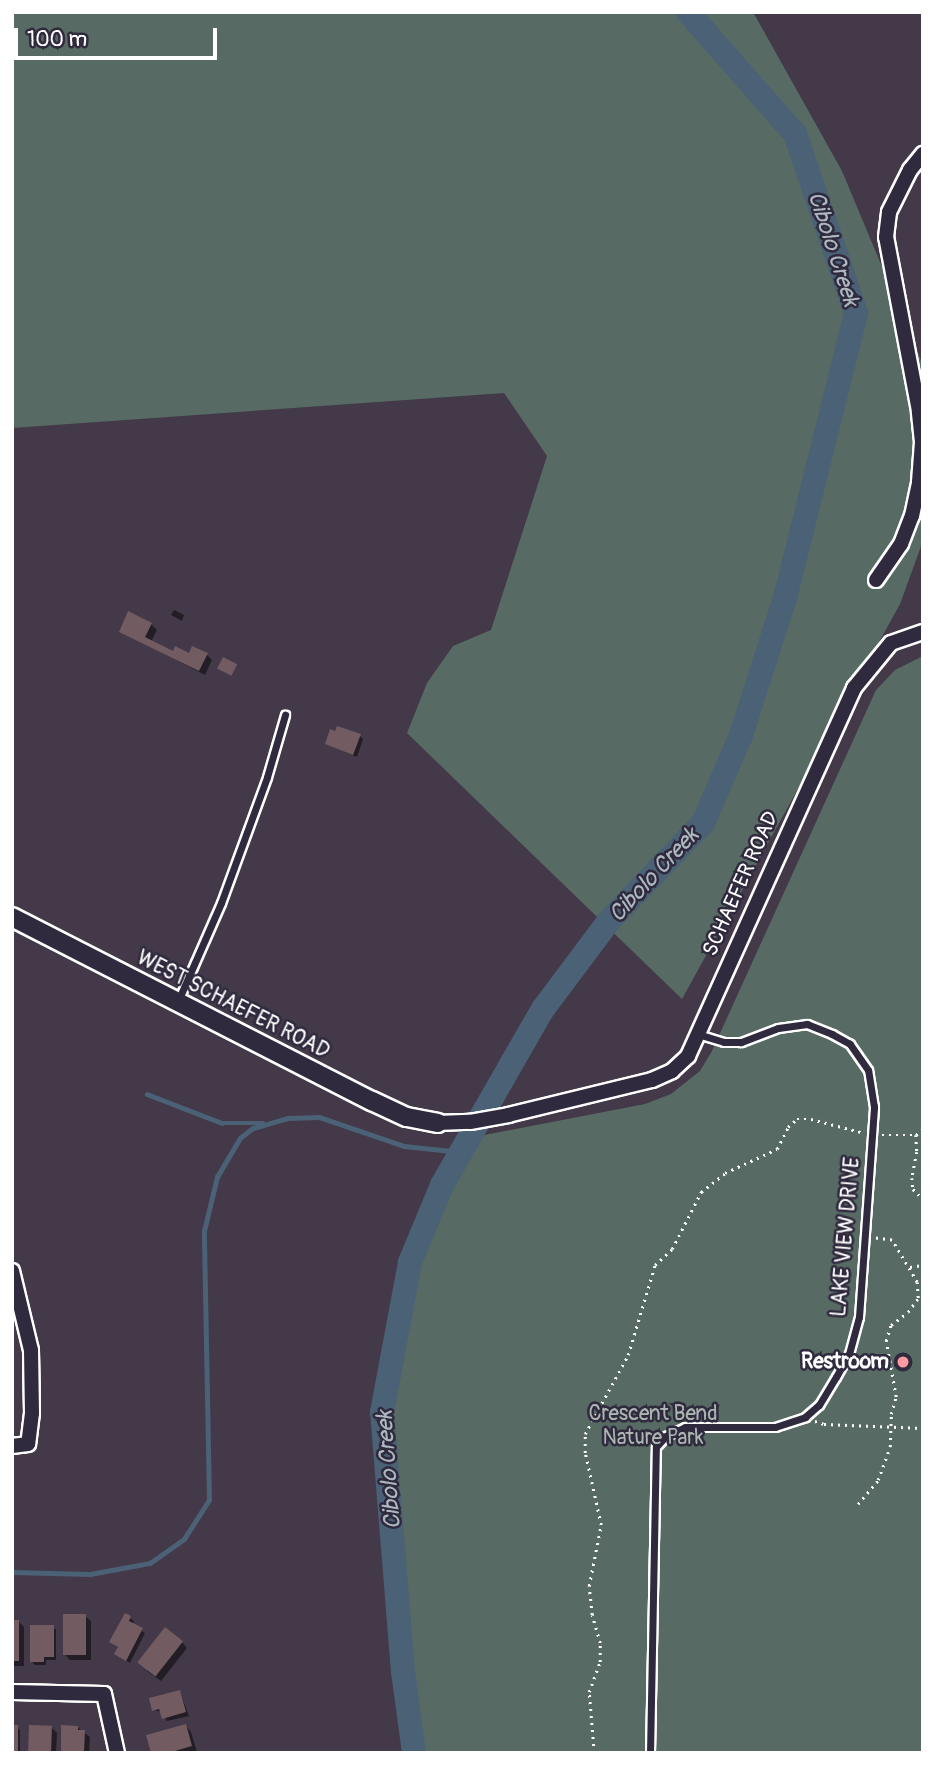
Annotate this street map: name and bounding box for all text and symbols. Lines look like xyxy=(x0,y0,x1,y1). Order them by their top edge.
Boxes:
scale bar xyxy=(18,14,220,58)
text: 100 m xyxy=(27,26,87,53)
water label: Cibolo Creek xyxy=(801,188,865,310)
street label: SCHAEFER ROAD xyxy=(698,808,784,960)
water label: Cibolo Creek xyxy=(603,822,705,928)
street label: WEST SCHAEFER ROAD xyxy=(132,945,334,1065)
street label: LAKE VIEW DRIVE xyxy=(826,1156,866,1318)
place label: Restroom xyxy=(801,1349,889,1375)
marker: Restroom xyxy=(895,1354,911,1370)
park label: Crescent Bend Nature Park xyxy=(588,1401,718,1451)
water label: Cibolo Creek xyxy=(371,1410,407,1530)

